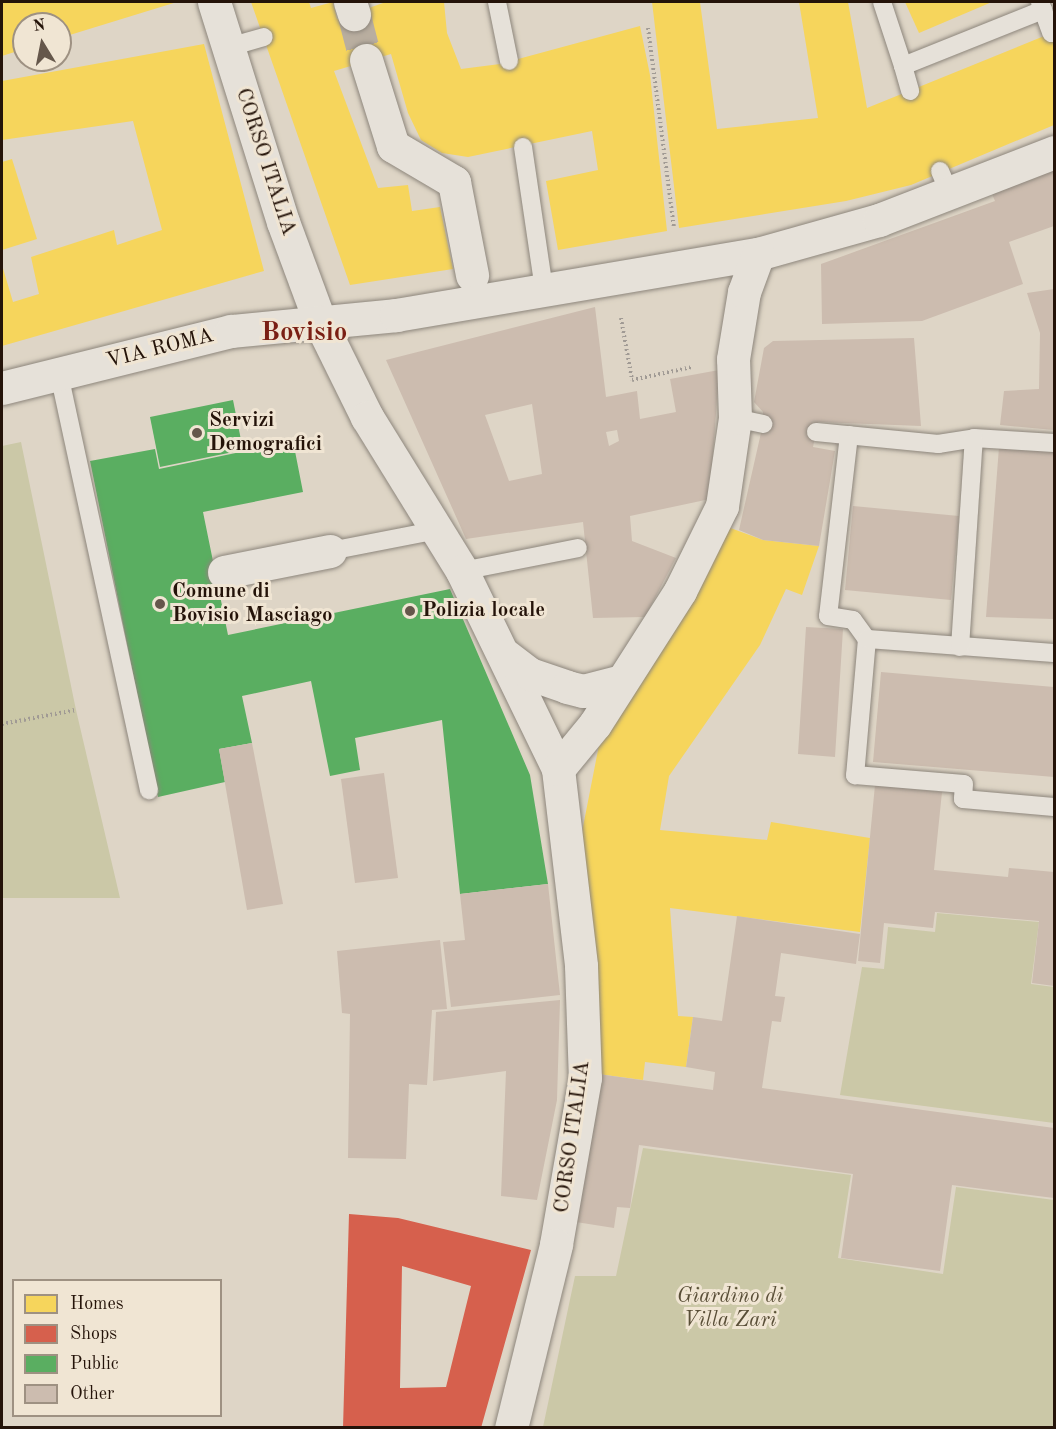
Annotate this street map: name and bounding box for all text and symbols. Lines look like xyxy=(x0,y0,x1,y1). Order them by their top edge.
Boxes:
north arrow xyxy=(12,12,72,72)
text: N xyxy=(32,17,47,35)
street label: CORSO ITALIA xyxy=(229,85,301,239)
district label: Bovisio xyxy=(261,317,347,349)
street label: VIA ROMA xyxy=(104,323,216,375)
place label: Servizi Demografici xyxy=(209,408,322,458)
marker: Servizi Demografici xyxy=(190,426,204,440)
place label: Comune di Bovisio Masciago xyxy=(172,579,333,629)
marker: Comune di Bovisio Masciago xyxy=(153,597,167,611)
place label: Polizia locale xyxy=(422,598,545,624)
marker: Polizia locale xyxy=(403,604,417,618)
street label: CORSO ITALIA xyxy=(550,1059,596,1215)
legend xyxy=(12,1279,222,1417)
park label: Giardino di Villa Zari xyxy=(677,1284,783,1334)
text: Homes xyxy=(70,1295,124,1313)
text: Shops xyxy=(70,1325,117,1343)
text: Public xyxy=(70,1355,119,1373)
text: Other xyxy=(70,1385,114,1403)

